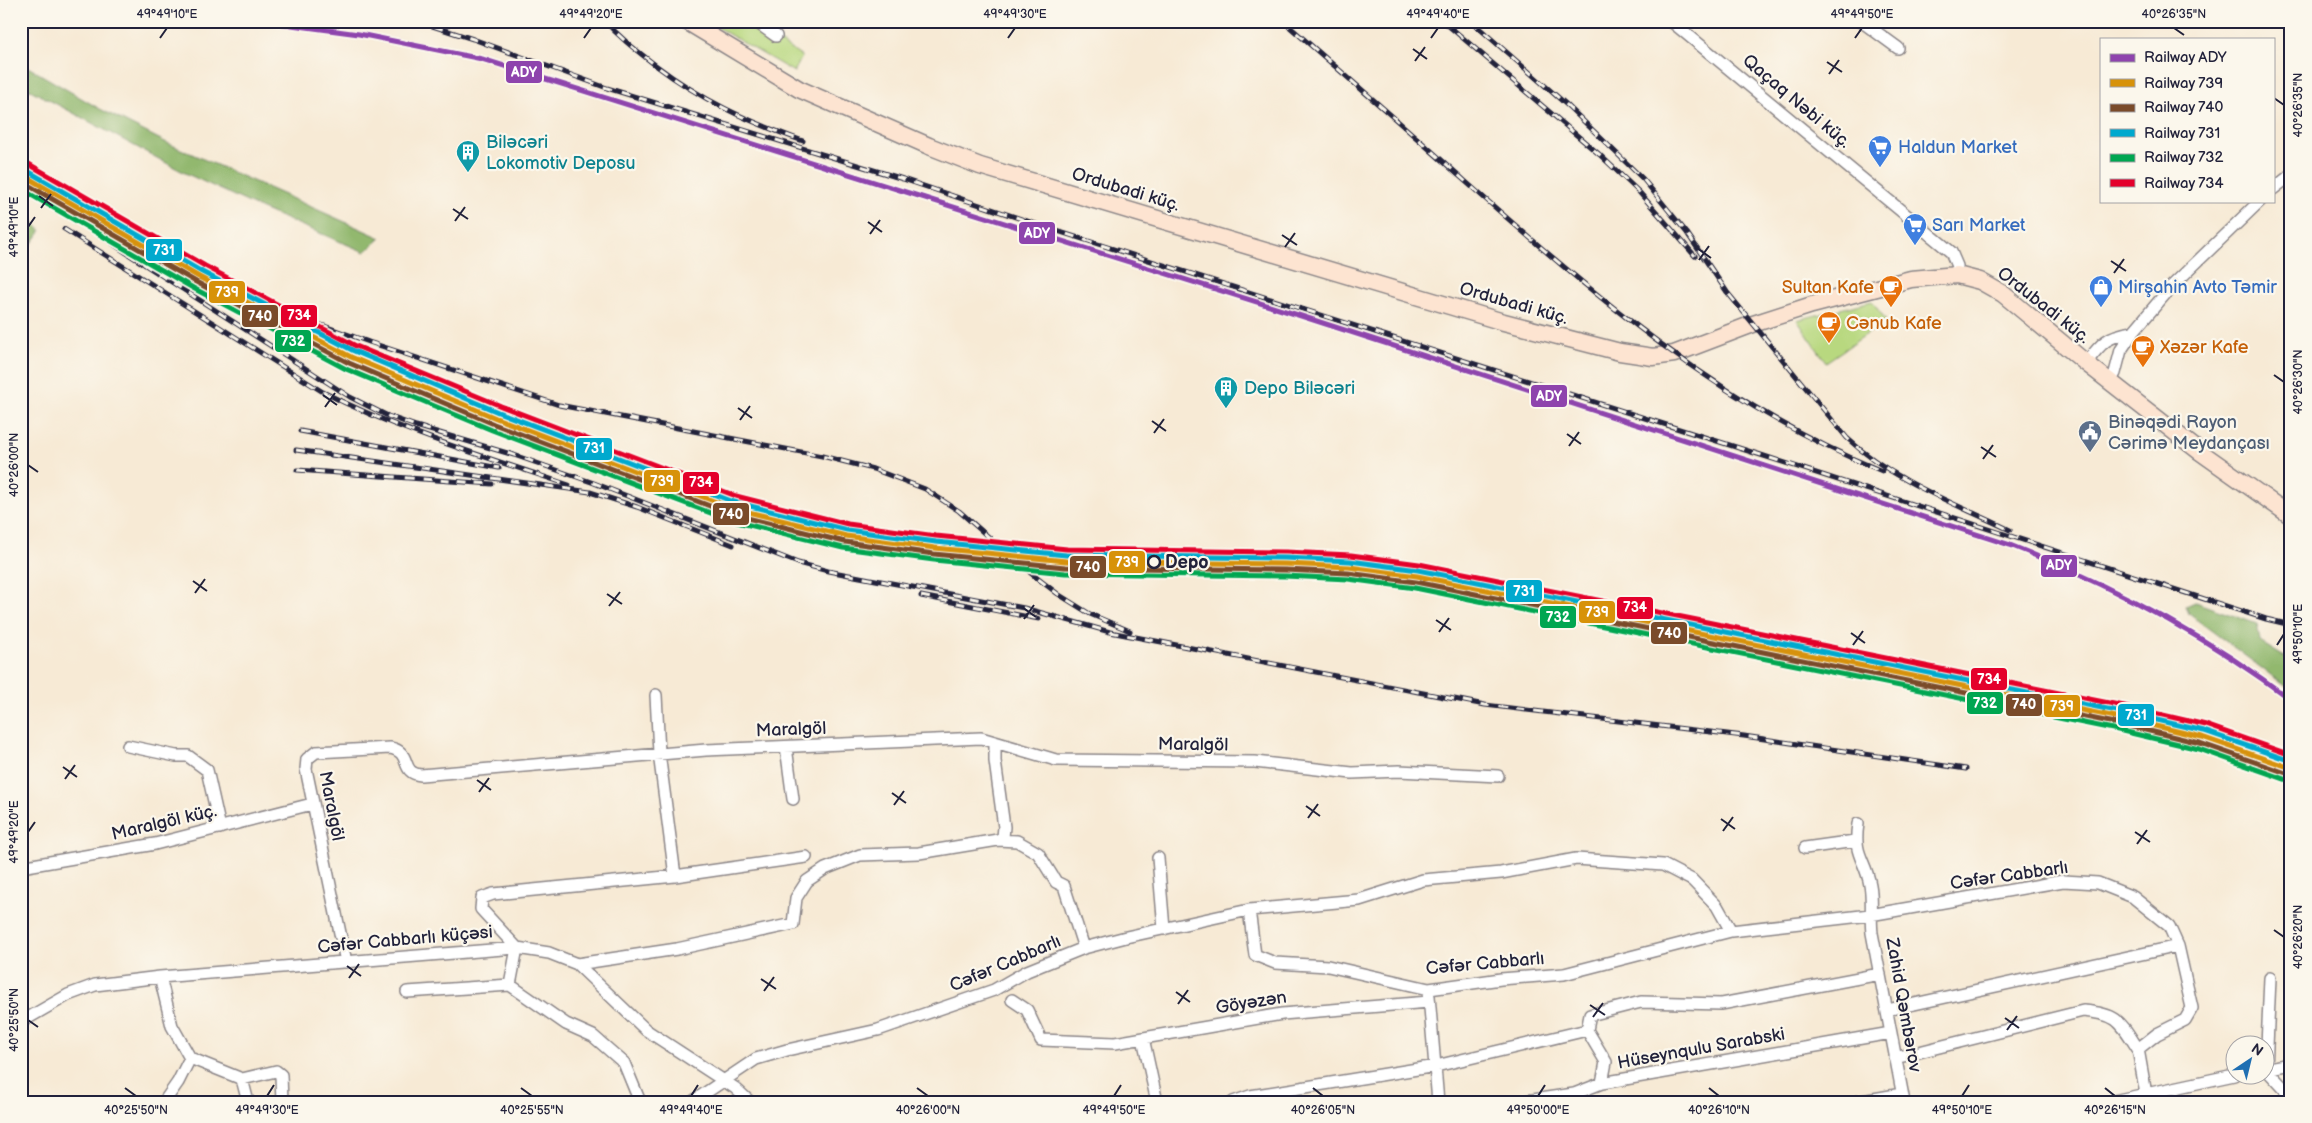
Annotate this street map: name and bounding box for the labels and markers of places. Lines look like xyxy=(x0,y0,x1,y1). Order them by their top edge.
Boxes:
place label: Biləcəri Lokomotiv Deposu xyxy=(486,132,635,174)
supermarket icon: Haldun Market xyxy=(1867,134,1893,168)
place label: Haldun Market xyxy=(1898,137,2018,158)
building icon: Biləcəri Lokomotiv Deposu xyxy=(455,139,481,173)
supermarket icon: Sarı Market xyxy=(1902,212,1928,246)
place label: Sarı Market xyxy=(1932,215,2026,236)
cafe icon: Sultan Kafe xyxy=(1878,274,1904,308)
shop icon: Mirşahin Avto Təmir xyxy=(2088,274,2114,308)
place label: Sultan Kafe xyxy=(1782,277,1874,298)
place label: Mirşahin Avto Təmir xyxy=(2118,277,2277,298)
cafe icon: Cənub Kafe xyxy=(1816,310,1842,344)
place label: Cənub Kafe xyxy=(1846,313,1942,334)
cafe icon: Xəzər Kafe xyxy=(2130,334,2156,368)
place label: Xəzər Kafe xyxy=(2159,337,2249,358)
building icon: Depo Biləcəri xyxy=(1213,375,1239,409)
place label: Depo Biləcəri xyxy=(1244,378,1355,399)
place label: Binəqədi Rayon Cərimə Meydançası xyxy=(2108,412,2270,454)
public building icon: Binəqədi Rayon Cərimə Meydançası xyxy=(2077,419,2103,453)
place label: Depo xyxy=(1165,552,1208,573)
marker: Depo xyxy=(1147,555,1161,569)

